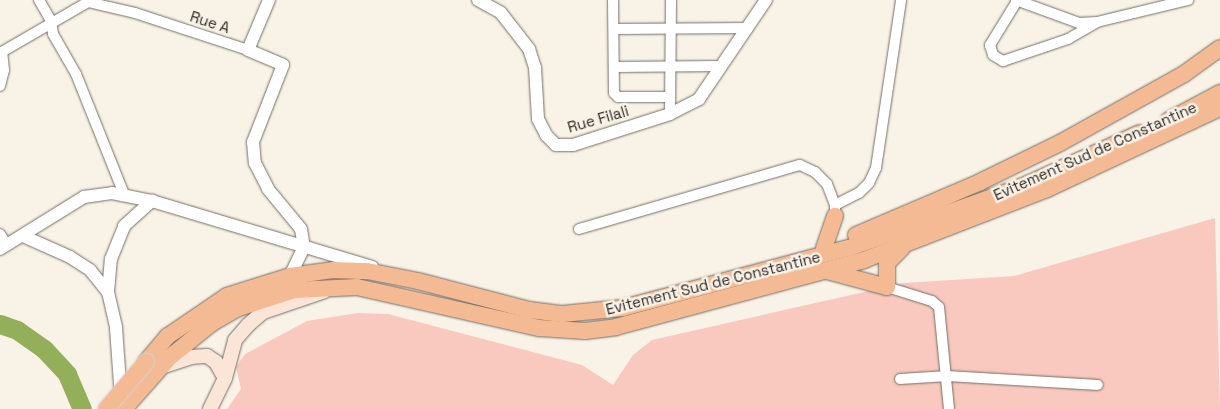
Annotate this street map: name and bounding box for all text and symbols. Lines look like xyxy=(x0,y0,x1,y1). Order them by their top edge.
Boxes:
street label: Rue A xyxy=(188,7,232,37)
street label: Evitement Sud de Constantine xyxy=(991,98,1199,204)
street label: Rue Filali xyxy=(565,102,631,136)
street label: Evitement Sud de Constantine xyxy=(604,248,822,318)

